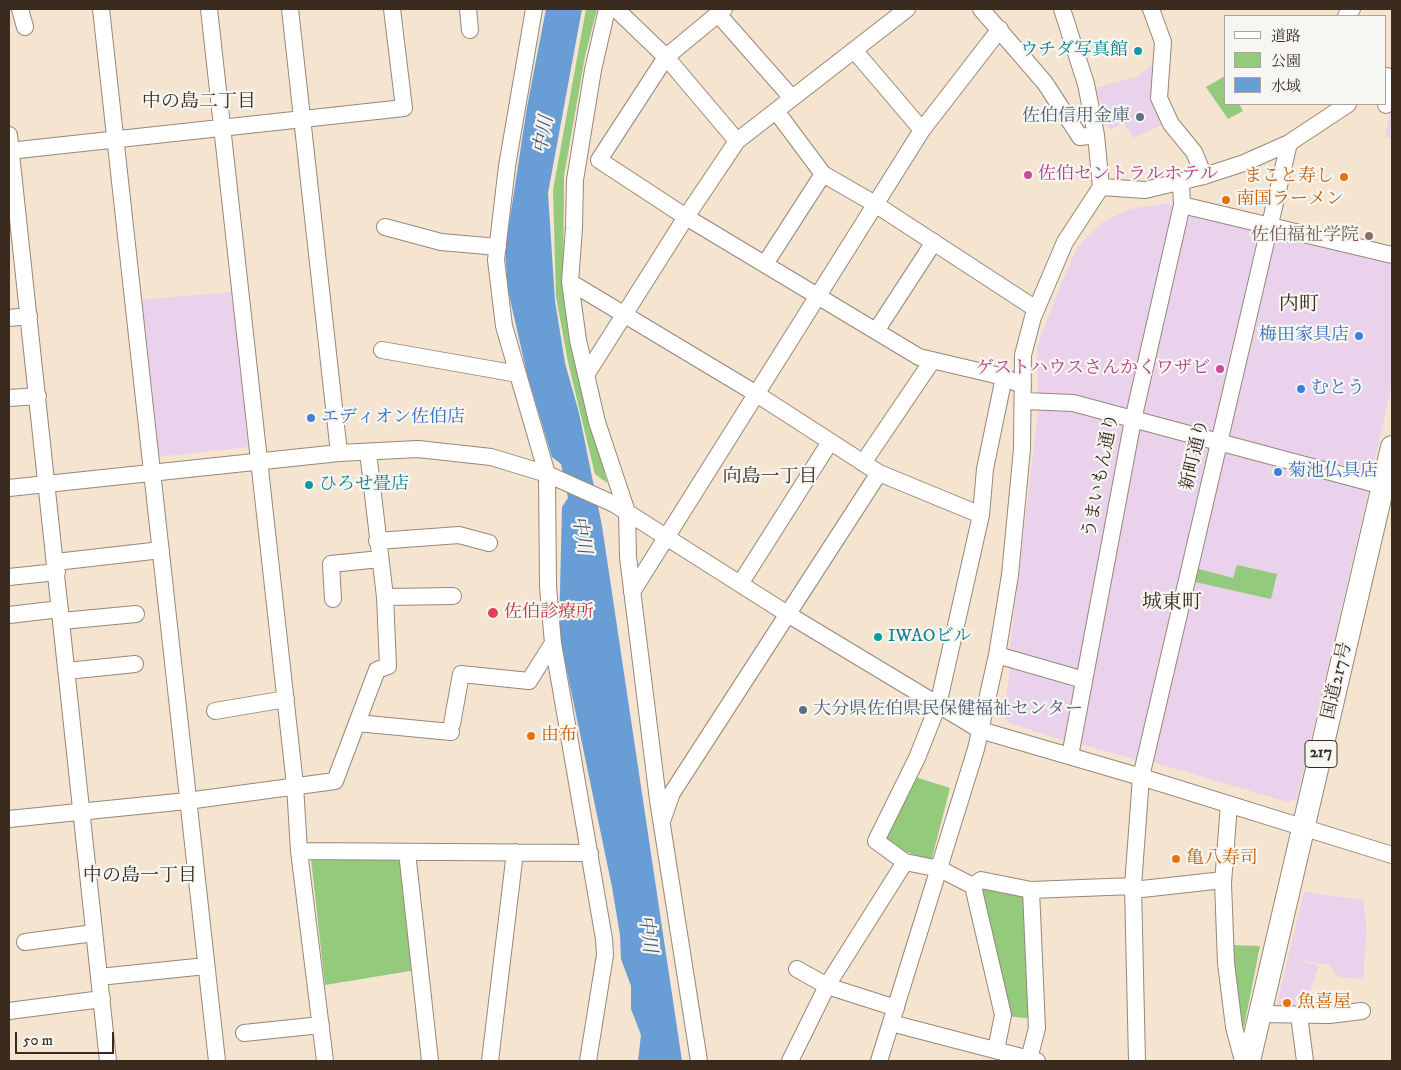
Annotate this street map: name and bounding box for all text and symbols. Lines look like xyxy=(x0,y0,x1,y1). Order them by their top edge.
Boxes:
legend xyxy=(1224,15,1386,105)
text: 道路 xyxy=(1271,27,1301,46)
place label: ウチダ写真館 xyxy=(1020,40,1128,62)
marker: ウチダ写真館 xyxy=(1132,45,1144,57)
text: 公園 xyxy=(1271,52,1301,71)
text: 水域 xyxy=(1271,77,1301,96)
district label: 中の島二丁目 xyxy=(142,92,256,114)
place label: 佐伯信用金庫 xyxy=(1022,106,1130,128)
marker: 佐伯信用金庫 xyxy=(1134,111,1146,123)
water label: 中川 xyxy=(530,114,560,156)
place label: 佐伯セントラルホテル xyxy=(1038,164,1218,186)
place label: まこと寿し xyxy=(1244,166,1334,188)
marker: 佐伯セントラルホテル xyxy=(1022,169,1034,181)
marker: まこと寿し xyxy=(1338,171,1350,183)
place label: 南国ラーメン xyxy=(1236,189,1344,211)
marker: 南国ラーメン xyxy=(1220,194,1232,206)
place label: 佐伯福祉学院 xyxy=(1251,225,1359,247)
marker: 佐伯福祉学院 xyxy=(1363,230,1375,242)
district label: 内町 xyxy=(1279,294,1319,318)
place label: 梅田家具店 xyxy=(1259,325,1349,347)
marker: 梅田家具店 xyxy=(1353,330,1365,342)
place label: ゲストハウスさんかくワザビ xyxy=(976,358,1210,380)
marker: ゲストハウスさんかくワザビ xyxy=(1214,363,1226,375)
place label: むとう xyxy=(1311,378,1365,400)
marker: むとう xyxy=(1295,383,1307,395)
place label: エディオン佐伯店 xyxy=(321,407,465,429)
marker: エディオン佐伯店 xyxy=(305,412,317,424)
street label: うまいもん通り xyxy=(1079,412,1125,540)
street label: 新町通り xyxy=(1177,417,1215,493)
place label: 菊池仏具店 xyxy=(1288,461,1378,483)
marker: 菊池仏具店 xyxy=(1272,466,1284,478)
district label: 向島一丁目 xyxy=(723,467,817,489)
place label: ひろせ畳店 xyxy=(319,474,409,496)
marker: ひろせ畳店 xyxy=(303,479,315,491)
water label: 中川 xyxy=(565,514,595,556)
district label: 城東町 xyxy=(1142,592,1202,616)
place label: 佐伯診療所 xyxy=(504,602,594,624)
marker: 佐伯診療所 xyxy=(486,606,500,620)
place label: IWAOビル xyxy=(888,626,971,648)
marker: IWAOビル xyxy=(872,631,884,643)
street label: 国道217号 xyxy=(1319,640,1357,722)
place label: 大分県佐伯県民保健福祉センター xyxy=(813,699,1083,721)
marker: 大分県佐伯県民保健福祉センター xyxy=(797,704,809,716)
place label: 由布 xyxy=(541,725,577,747)
marker: 由布 xyxy=(525,730,537,742)
road number: 217 xyxy=(1305,741,1337,768)
place label: 亀八寿司 xyxy=(1186,848,1258,870)
marker: 亀八寿司 xyxy=(1170,853,1182,865)
district label: 中の島一丁目 xyxy=(83,866,197,888)
water label: 中川 xyxy=(632,914,660,954)
place label: 魚喜屋 xyxy=(1297,992,1351,1014)
marker: 魚喜屋 xyxy=(1281,997,1293,1009)
scale bar xyxy=(18,1022,116,1054)
text: 50 m xyxy=(23,1031,53,1050)

